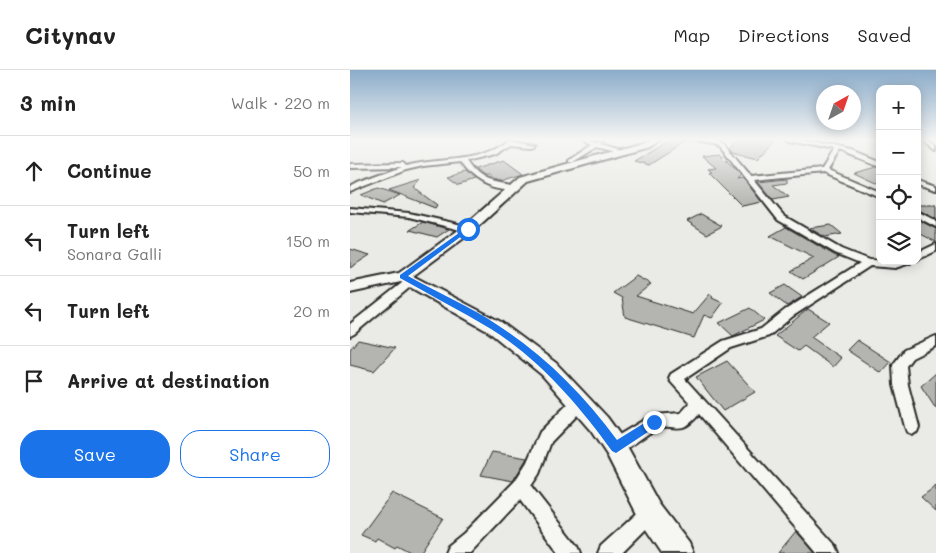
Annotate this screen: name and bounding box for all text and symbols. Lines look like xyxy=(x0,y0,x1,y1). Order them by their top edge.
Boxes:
text: Citynav xyxy=(25,19,116,50)
text: Map xyxy=(673,23,710,47)
text: Directions xyxy=(738,23,830,47)
text: Saved xyxy=(858,23,911,47)
north arrow xyxy=(816,85,861,130)
map controls xyxy=(876,85,921,265)
button: + xyxy=(876,85,921,130)
text: 3 min xyxy=(20,89,76,116)
text: Walk · 220 m xyxy=(231,92,330,113)
button: − xyxy=(876,130,921,175)
icon: ahead xyxy=(20,157,48,185)
text: Continue xyxy=(67,158,152,183)
text: 50 m xyxy=(293,160,330,181)
button: locate xyxy=(876,175,921,220)
text: Turn left xyxy=(67,218,150,243)
route start xyxy=(457,218,480,241)
button: layers xyxy=(876,220,921,265)
icon: left xyxy=(20,227,48,255)
text: 150 m xyxy=(286,230,330,251)
text: Sonara Galli xyxy=(67,243,162,264)
icon: left xyxy=(20,297,48,325)
text: Turn left xyxy=(67,298,150,323)
text: 20 m xyxy=(293,300,330,321)
icon: arrive xyxy=(20,367,48,395)
text: Arrive at destination xyxy=(67,368,270,393)
route end xyxy=(643,411,666,434)
button: Save xyxy=(20,430,170,478)
button: Share xyxy=(180,430,330,478)

